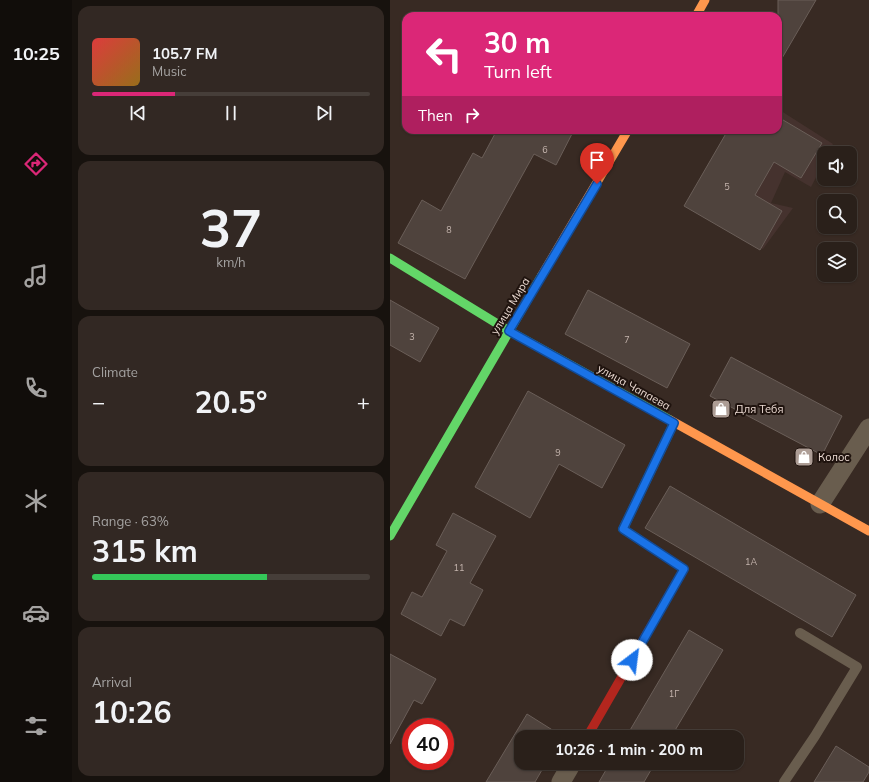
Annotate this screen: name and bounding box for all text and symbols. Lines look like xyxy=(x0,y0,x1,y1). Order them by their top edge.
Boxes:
text: 30 m xyxy=(484,25,550,60)
icon: left xyxy=(418,28,470,80)
text: 10:25 xyxy=(12,42,60,65)
text: 105.7 FM xyxy=(152,44,217,63)
text: Turn left xyxy=(484,60,552,83)
text: Music xyxy=(152,63,187,79)
icon: previous xyxy=(127,102,149,124)
icon: pause xyxy=(220,102,242,124)
icon: next xyxy=(313,102,335,124)
icon: right xyxy=(461,104,483,126)
text: Then xyxy=(418,106,453,125)
pin xyxy=(580,143,614,184)
house number: 6 xyxy=(542,144,548,155)
map controls xyxy=(817,146,857,282)
button: sound xyxy=(817,146,857,186)
icon: arrive xyxy=(586,149,608,171)
icon: directions xyxy=(22,150,50,178)
house number: 5 xyxy=(724,181,730,192)
button: search xyxy=(817,194,857,234)
text: 37 xyxy=(200,195,262,260)
house number: 8 xyxy=(446,224,452,235)
button: layers xyxy=(817,242,857,282)
text: km/h xyxy=(216,254,246,270)
icon: music xyxy=(22,262,50,290)
street label: улица Мира xyxy=(487,275,533,337)
house number: 3 xyxy=(409,331,415,342)
house number: 7 xyxy=(624,334,630,345)
street label: улица Чапаева xyxy=(595,361,673,413)
text: Climate xyxy=(92,364,138,380)
icon: phone xyxy=(22,374,50,402)
text: 20.5° xyxy=(195,383,267,421)
text: − xyxy=(92,388,105,416)
text: + xyxy=(357,388,370,416)
shop icon: Для Тебя xyxy=(710,398,732,420)
place label: Для Тебя xyxy=(735,402,784,416)
shop icon: Колос xyxy=(793,446,815,468)
house number: 9 xyxy=(555,447,561,458)
place label: Колос xyxy=(818,450,850,464)
icon: climate xyxy=(22,487,50,515)
text: Range · 63% xyxy=(92,513,169,529)
text: 315 km xyxy=(92,532,198,570)
house number: 1А xyxy=(745,556,757,567)
house number: 11 xyxy=(454,562,464,573)
icon: car xyxy=(22,599,50,627)
position arrow xyxy=(611,639,653,681)
text: Arrival xyxy=(92,674,132,690)
house number: 1Г xyxy=(669,688,679,699)
text: 10:26 xyxy=(92,693,171,731)
icon: filters xyxy=(22,712,50,740)
speed limit sign: 40 xyxy=(402,718,454,770)
text: 10:26 · 1 min · 200 m xyxy=(555,740,703,759)

